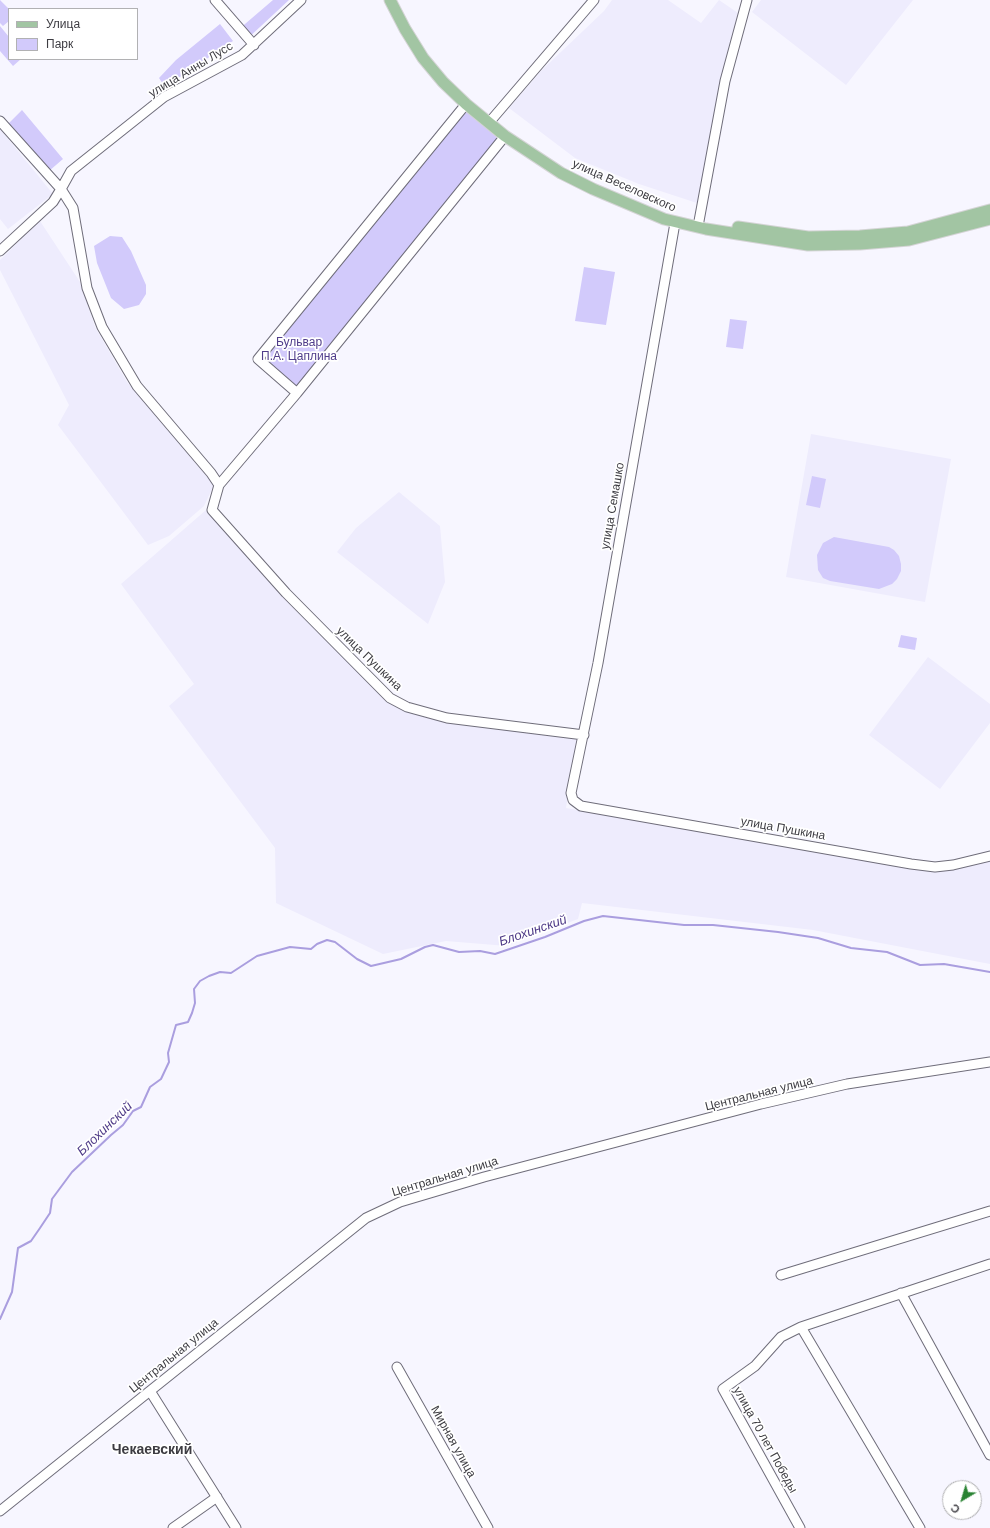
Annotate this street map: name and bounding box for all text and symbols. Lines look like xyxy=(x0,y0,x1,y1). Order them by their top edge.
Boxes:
legend xyxy=(8,8,138,60)
text: Улица xyxy=(46,17,80,31)
text: Парк xyxy=(46,37,73,51)
street label: улица Анны Лусс xyxy=(146,39,236,101)
street label: улица Веселовского xyxy=(570,157,678,215)
park label: Бульвар П.А. Цаплина xyxy=(261,336,337,364)
street label: улица Семашко xyxy=(598,461,628,551)
street label: улица Пушкина xyxy=(333,624,405,694)
street label: улица Пушкина xyxy=(739,814,827,844)
water label: Блохинский xyxy=(497,912,569,950)
street label: Центральная улица xyxy=(704,1074,814,1114)
water label: Блохинский xyxy=(74,1099,136,1159)
street label: Центральная улица xyxy=(390,1154,500,1200)
street label: Центральная улица xyxy=(127,1316,221,1396)
street label: улица 70 лет Победы xyxy=(730,1384,800,1496)
street label: Мирная улица xyxy=(427,1404,479,1480)
district label: Чекаевский xyxy=(112,1442,192,1458)
north arrow xyxy=(942,1480,982,1520)
text: С xyxy=(948,1501,962,1516)

